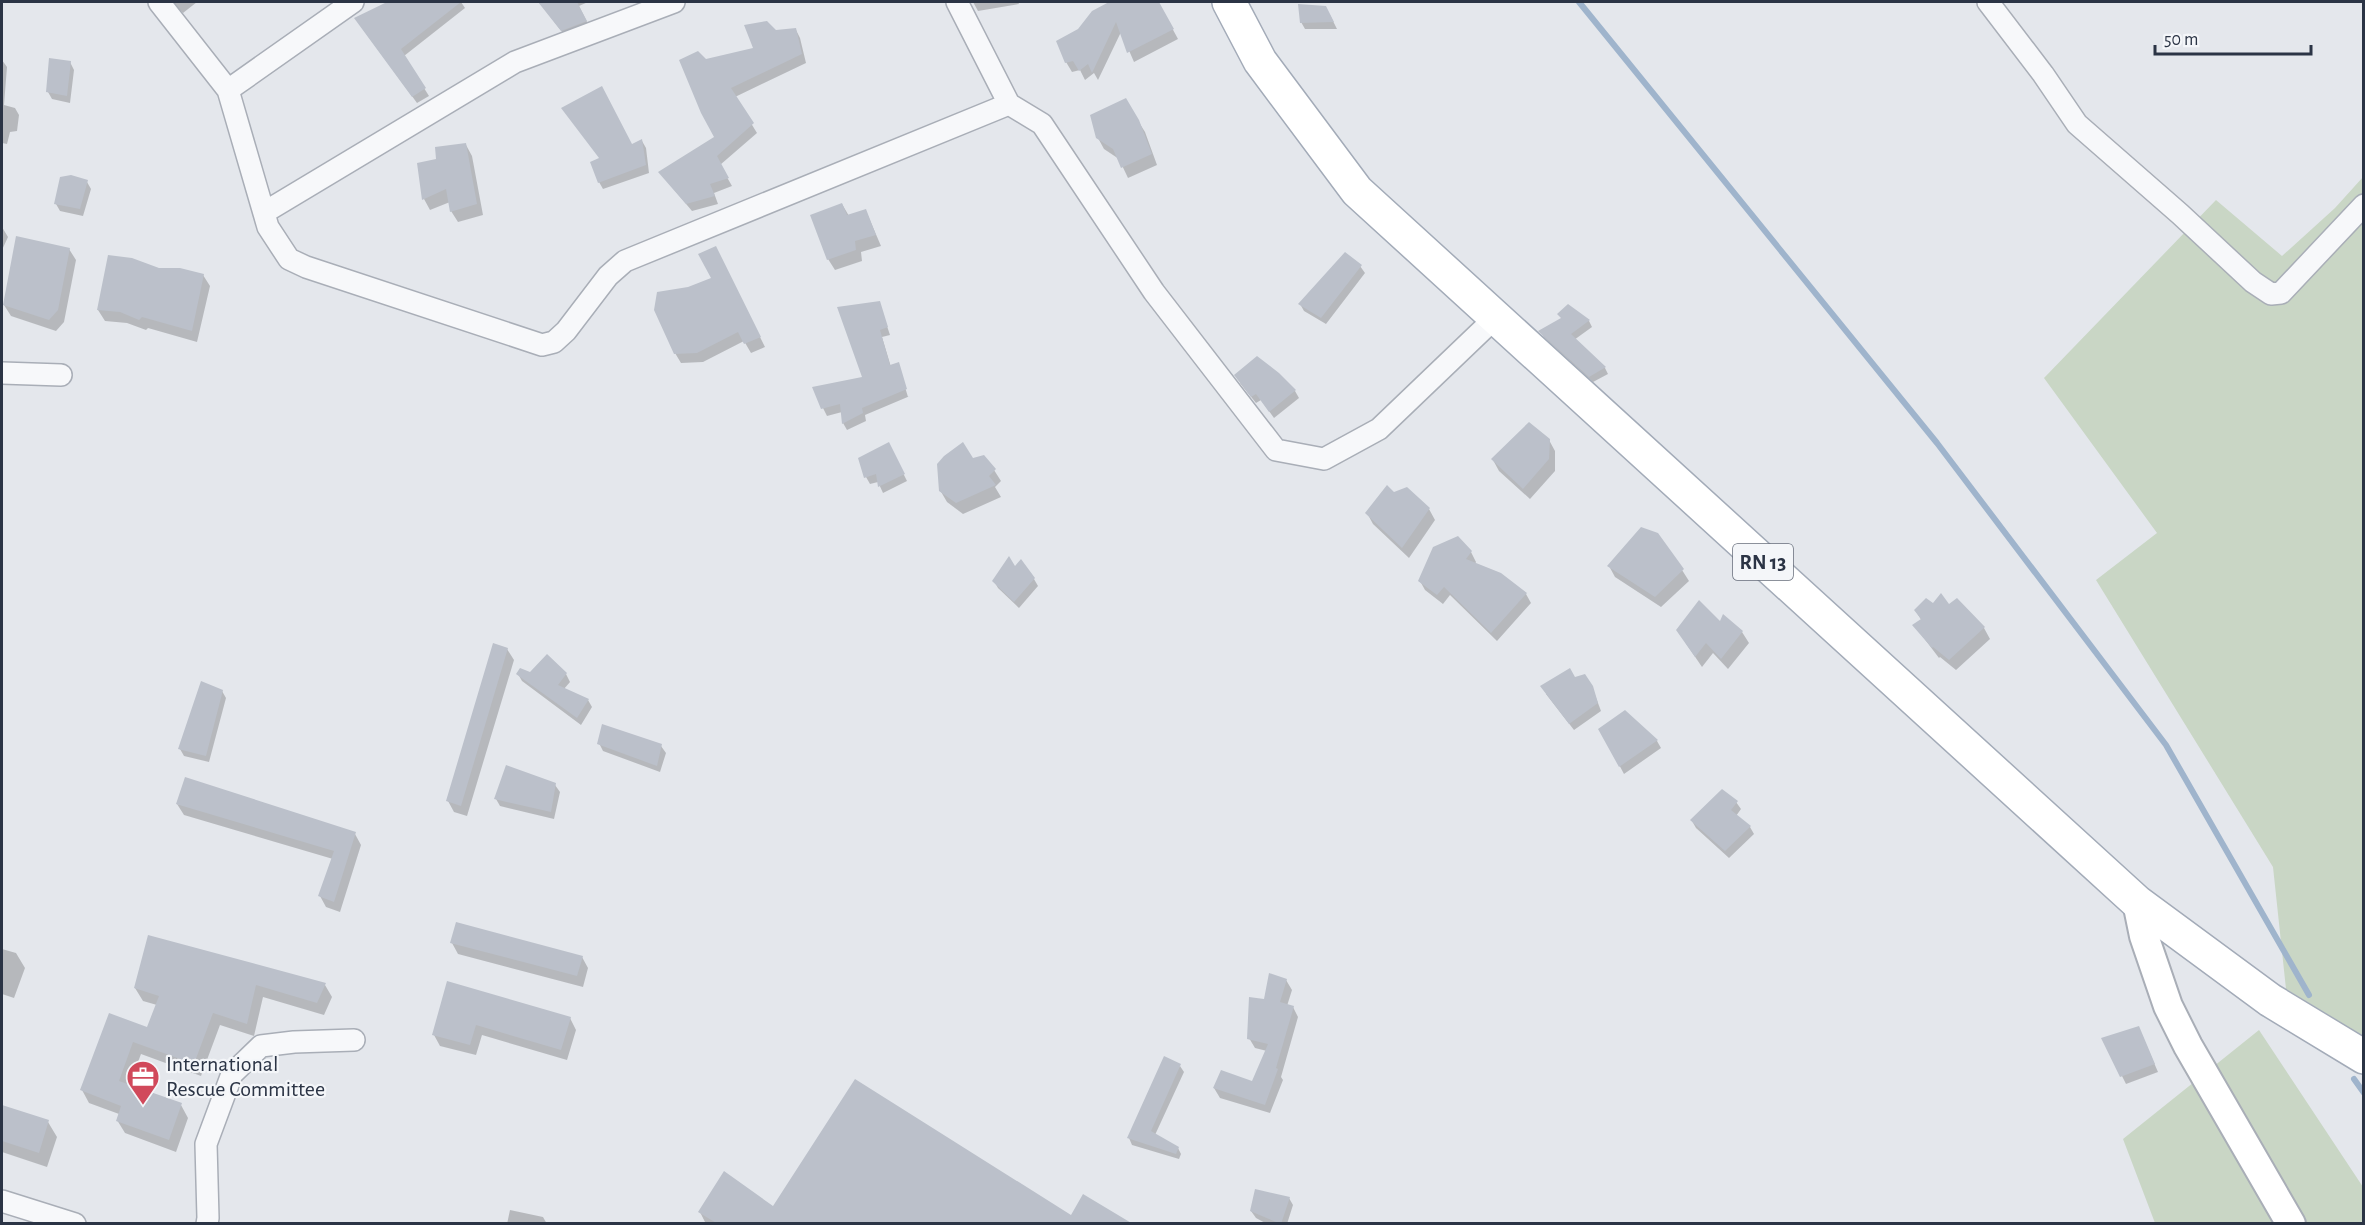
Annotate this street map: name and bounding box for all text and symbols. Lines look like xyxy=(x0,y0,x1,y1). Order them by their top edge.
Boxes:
scale bar xyxy=(2155,18,2311,56)
text: 50 m xyxy=(2164,31,2198,49)
road number: RN 13 xyxy=(1733,544,1793,580)
place label: International Rescue Committee xyxy=(166,1053,325,1100)
office icon: International Rescue Committee xyxy=(125,1059,161,1106)

